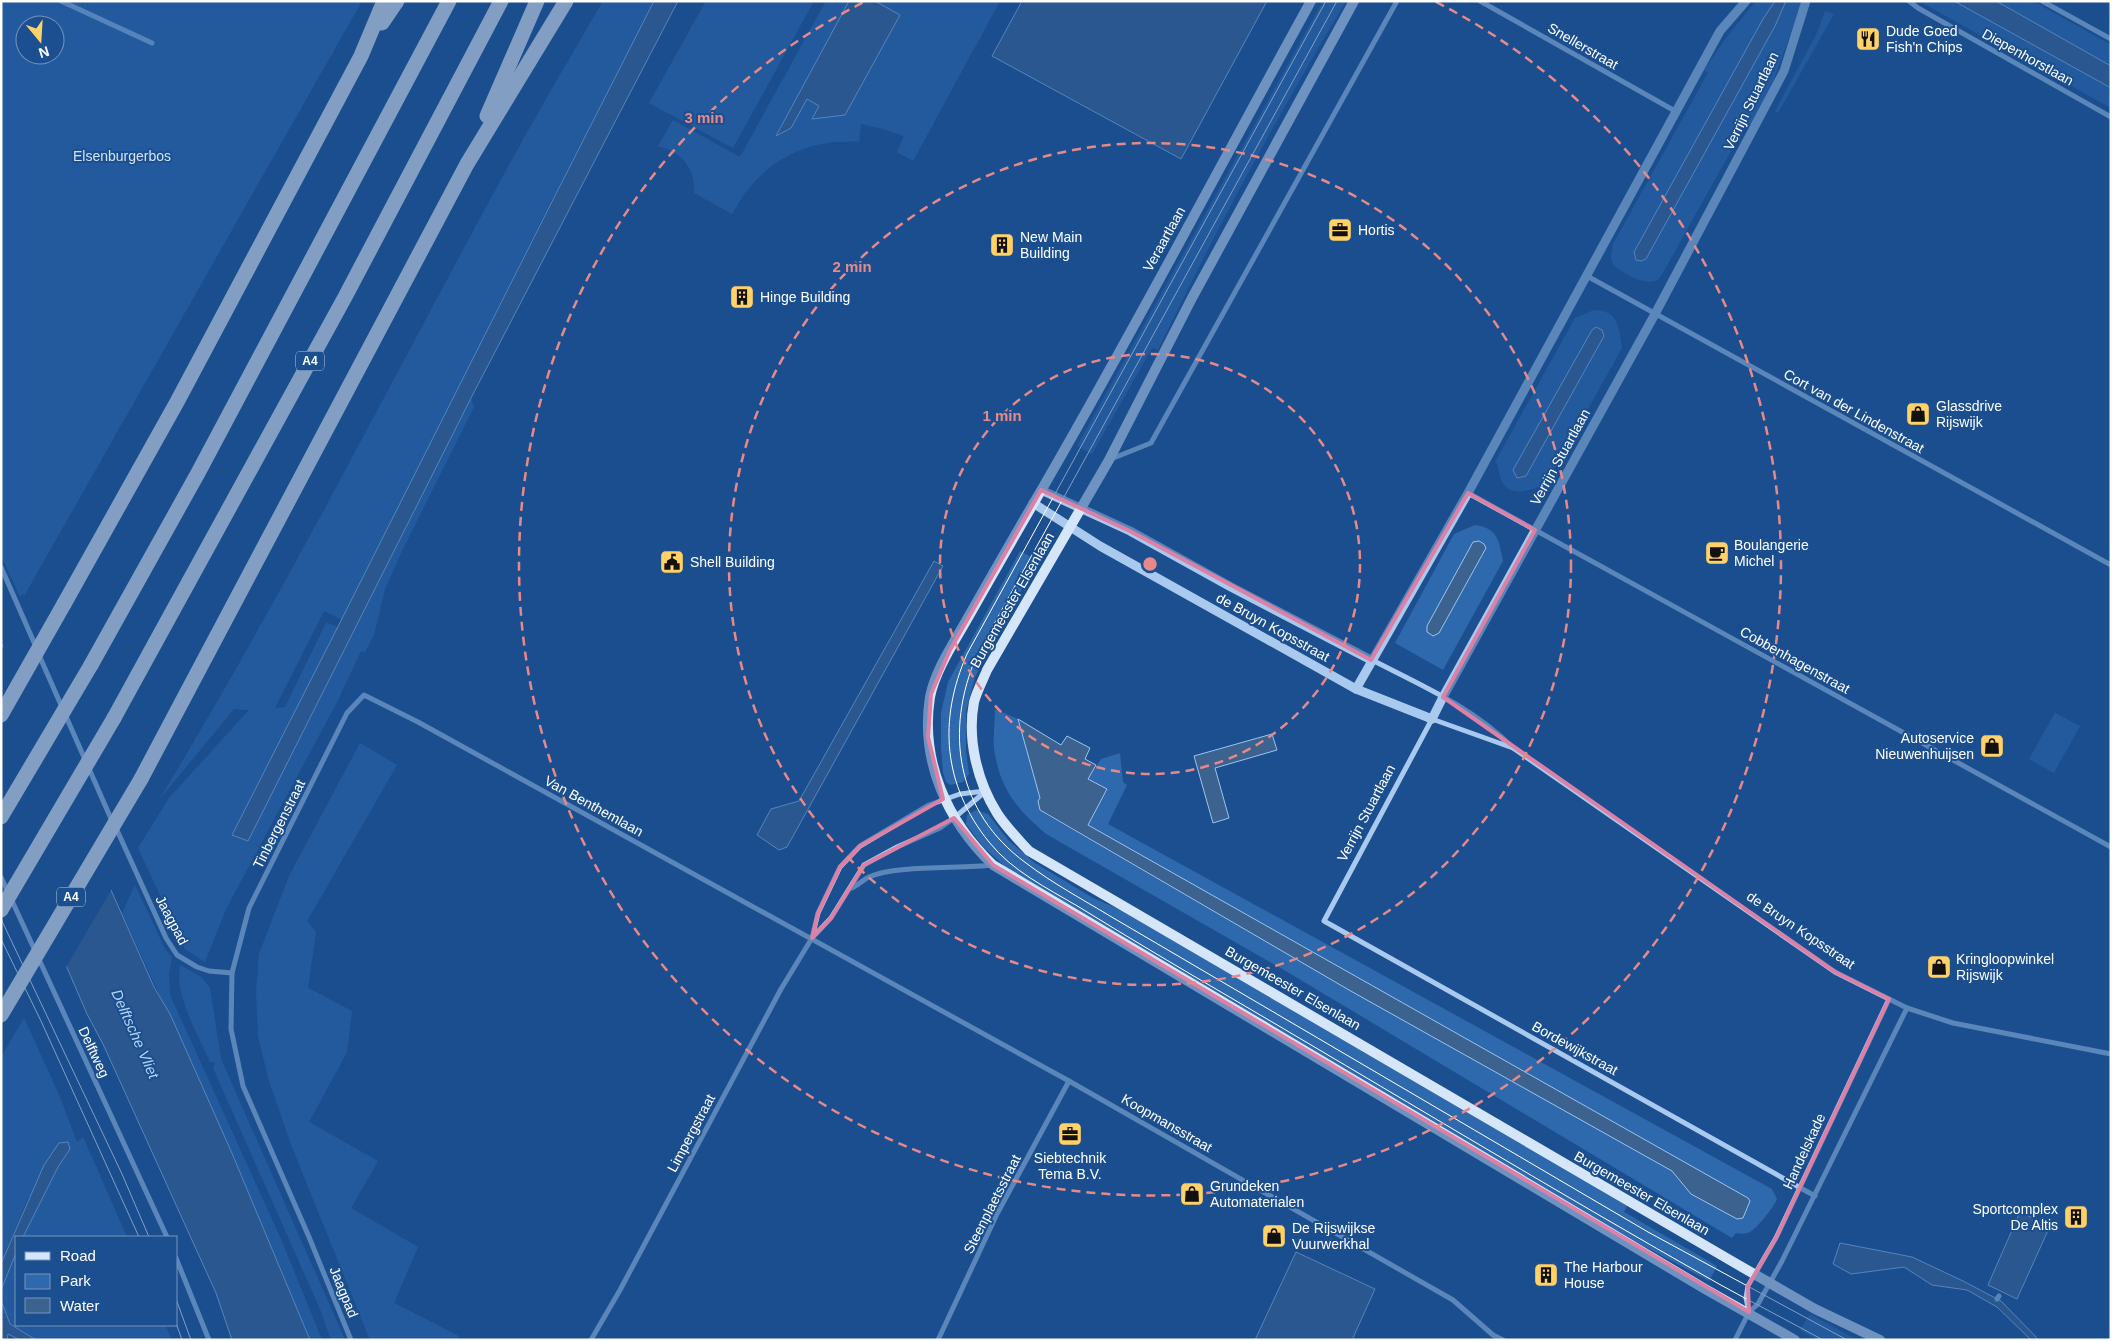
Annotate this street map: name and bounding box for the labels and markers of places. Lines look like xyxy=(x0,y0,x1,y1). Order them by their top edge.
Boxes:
place label: Dude Goed Fish'n Chips xyxy=(1886,23,1963,55)
restaurant icon: Dude Goed Fish'n Chips xyxy=(1855,26,1881,52)
office icon: Hortis xyxy=(1327,217,1353,243)
place label: Hortis xyxy=(1358,222,1395,238)
place label: New Main Building xyxy=(1020,229,1082,261)
building icon: New Main Building xyxy=(989,232,1015,258)
building icon: Hinge Building xyxy=(729,284,755,310)
place label: Hinge Building xyxy=(760,289,850,305)
place label: Glassdrive Rijswijk xyxy=(1936,398,2002,430)
shop icon: Glassdrive Rijswijk xyxy=(1905,401,1931,427)
place label: Boulangerie Michel xyxy=(1734,537,1809,569)
cafe icon: Boulangerie Michel xyxy=(1704,540,1730,566)
public building icon: Shell Building xyxy=(659,549,685,575)
place label: Shell Building xyxy=(690,554,775,570)
centre of rings xyxy=(1141,555,1159,573)
place label: Autoservice Nieuwenhuijsen xyxy=(1875,730,1974,762)
shop icon: Autoservice Nieuwenhuijsen xyxy=(1979,733,2005,759)
place label: Kringloopwinkel Rijswijk xyxy=(1956,951,2054,983)
shop icon: Kringloopwinkel Rijswijk xyxy=(1926,954,1952,980)
office icon: Siebtechnik Tema B.V. xyxy=(1057,1121,1083,1147)
place label: Siebtechnik Tema B.V. xyxy=(1034,1150,1107,1182)
place label: Grundeken Automaterialen xyxy=(1210,1178,1304,1210)
shop icon: Grundeken Automaterialen xyxy=(1179,1181,1205,1207)
place label: Sportcomplex De Altis xyxy=(1972,1201,2058,1233)
building icon: Sportcomplex De Altis xyxy=(2063,1204,2089,1230)
place label: De Rijswijkse Vuurwerkhal xyxy=(1292,1220,1375,1252)
shop icon: De Rijswijkse Vuurwerkhal xyxy=(1261,1223,1287,1249)
place label: The Harbour House xyxy=(1564,1259,1643,1291)
building icon: The Harbour House xyxy=(1533,1262,1559,1288)

